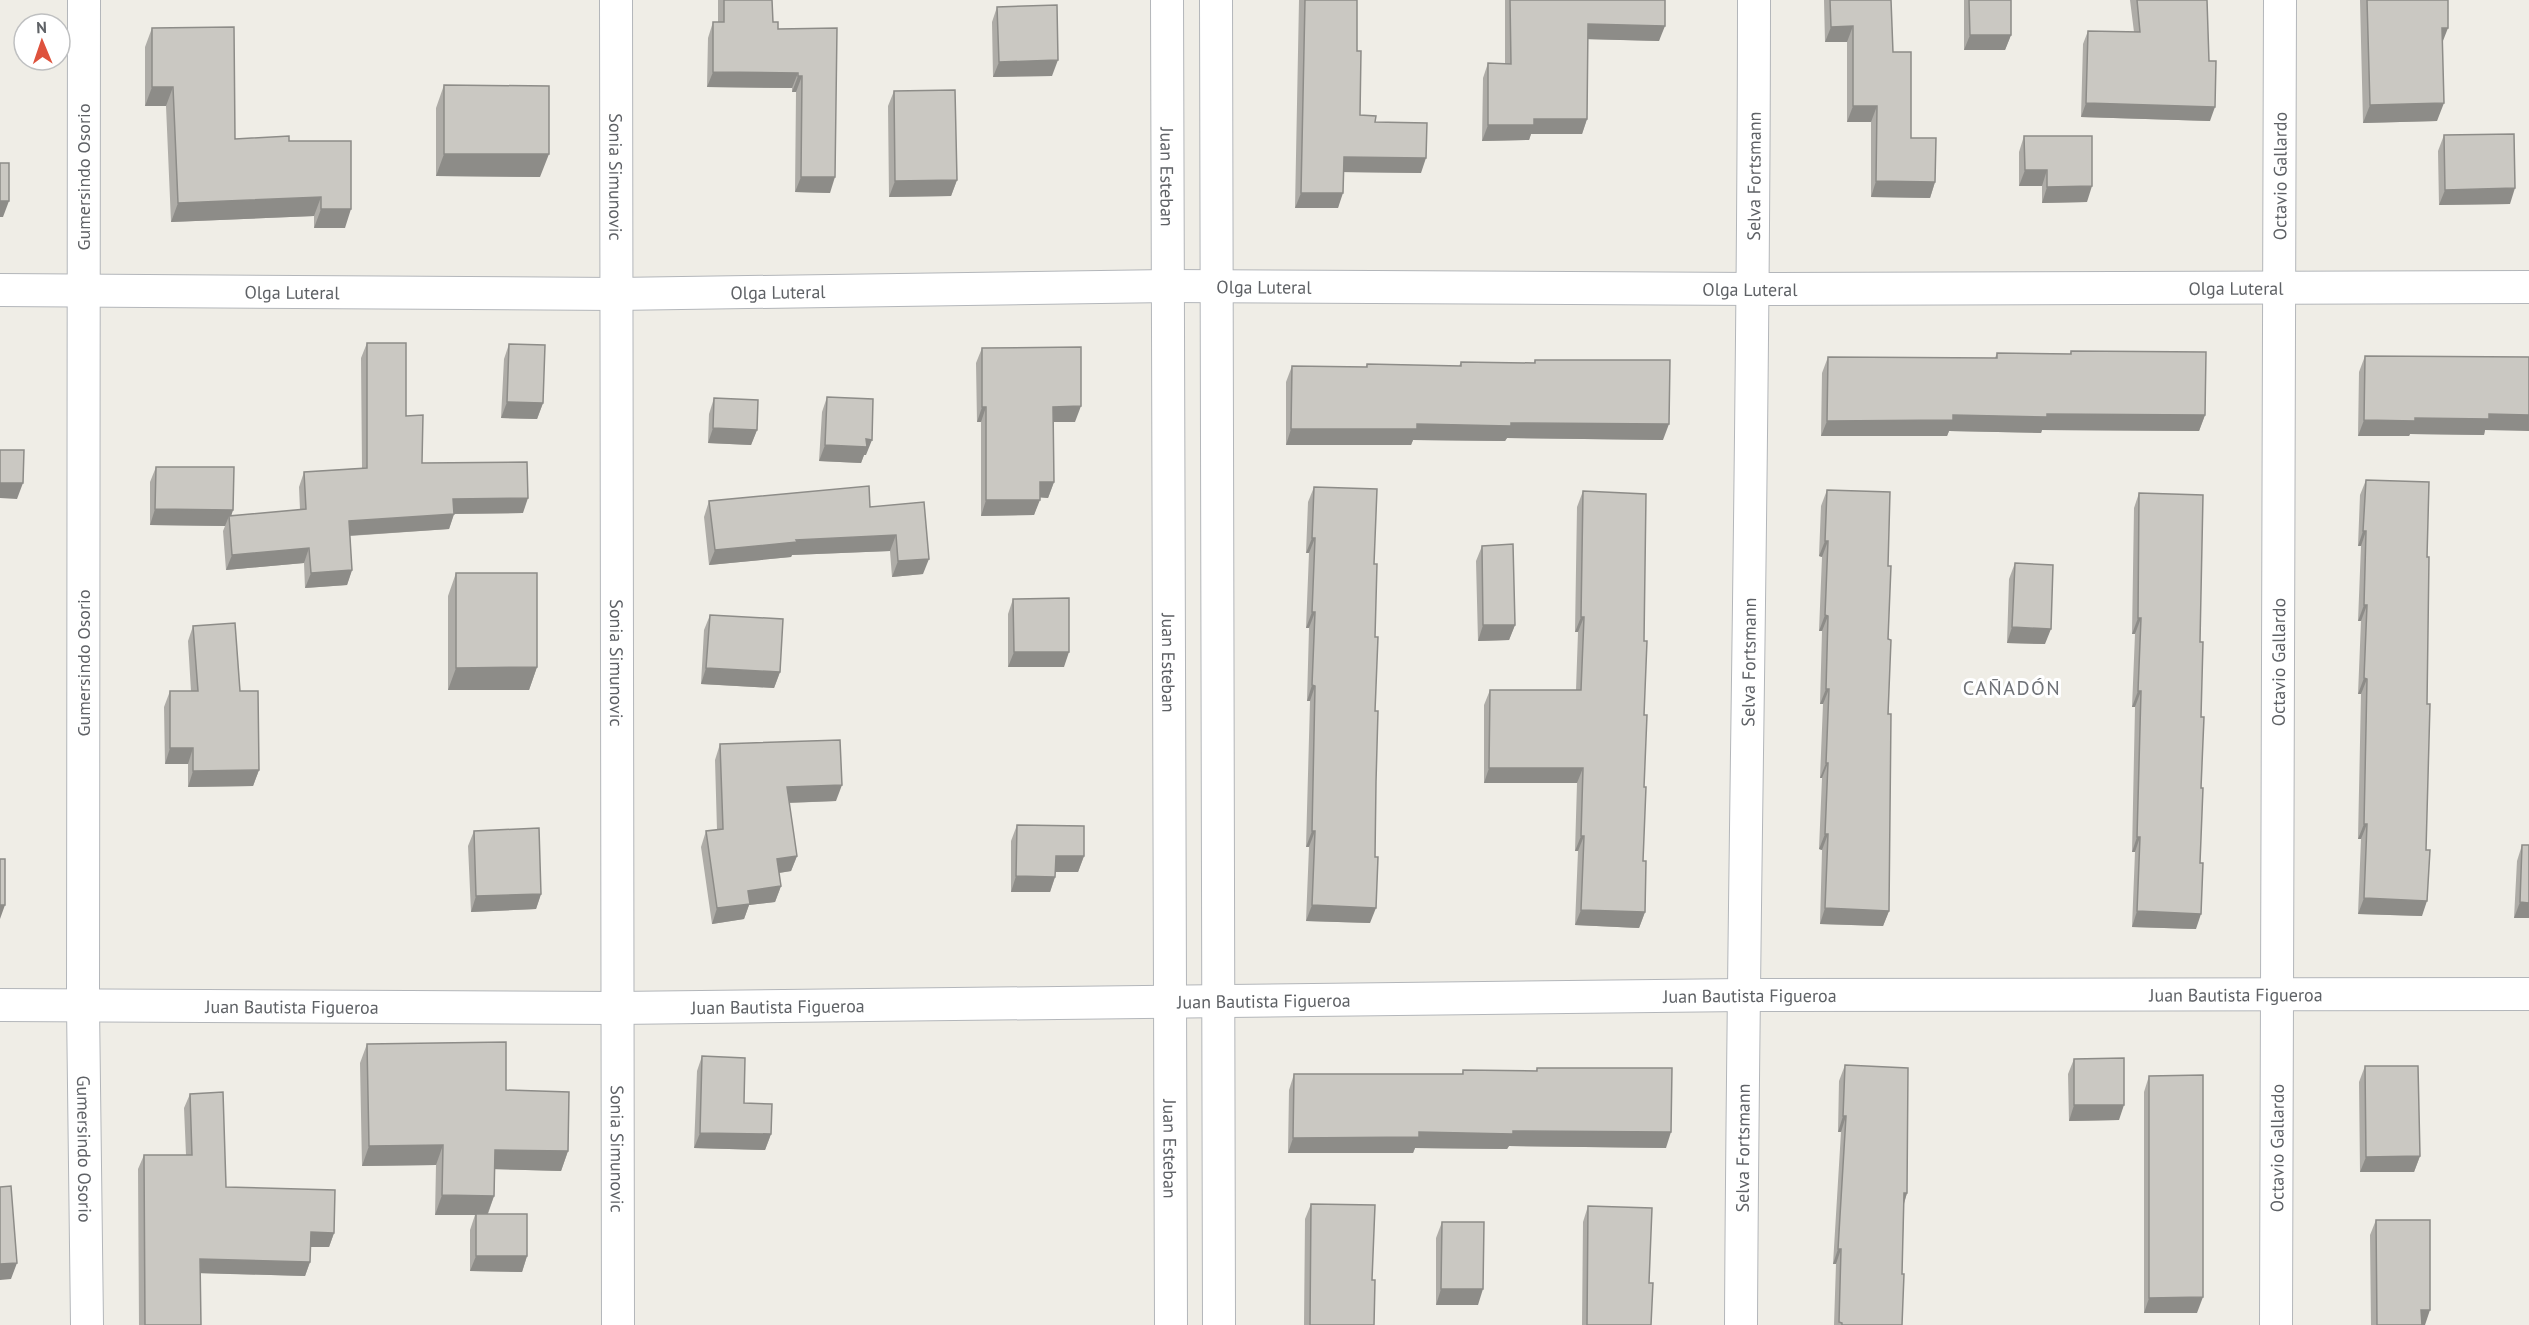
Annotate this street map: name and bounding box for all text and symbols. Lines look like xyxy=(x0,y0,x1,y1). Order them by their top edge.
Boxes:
north arrow xyxy=(12,12,72,72)
text: N xyxy=(36,17,47,37)
street label: Gumersindo Osorio xyxy=(72,103,95,251)
street label: Selva Fortsmann xyxy=(1742,112,1765,241)
street label: Octavio Gallardo xyxy=(2268,112,2291,240)
street label: Sonia Simunovic xyxy=(605,113,628,241)
street label: Juan Esteban xyxy=(1156,126,1179,227)
street label: Olga Luteral xyxy=(1216,275,1312,298)
street label: Olga Luteral xyxy=(2188,276,2284,299)
street label: Olga Luteral xyxy=(1702,277,1798,301)
street label: Olga Luteral xyxy=(730,279,826,304)
street label: Olga Luteral xyxy=(244,280,340,304)
street label: Gumersindo Osorio xyxy=(72,589,95,737)
street label: Selva Fortsmann xyxy=(1736,597,1761,727)
street label: Octavio Gallardo xyxy=(2266,598,2290,726)
street label: Sonia Simunovic xyxy=(605,599,629,727)
street label: Juan Esteban xyxy=(1157,612,1181,713)
district label: CAÑADÓN xyxy=(1963,675,2061,701)
street label: Juan Bautista Figueroa xyxy=(1662,983,1837,1007)
street label: Juan Bautista Figueroa xyxy=(2148,983,2323,1006)
street label: Juan Bautista Figueroa xyxy=(1176,988,1351,1013)
street label: Juan Bautista Figueroa xyxy=(204,994,379,1018)
street label: Juan Bautista Figueroa xyxy=(690,994,865,1019)
street label: Gumersindo Osorio xyxy=(72,1075,97,1223)
street label: Selva Fortsmann xyxy=(1730,1083,1754,1213)
street label: Octavio Gallardo xyxy=(2265,1084,2288,1212)
street label: Sonia Simunovic xyxy=(606,1085,629,1213)
street label: Juan Esteban xyxy=(1159,1098,1182,1199)

